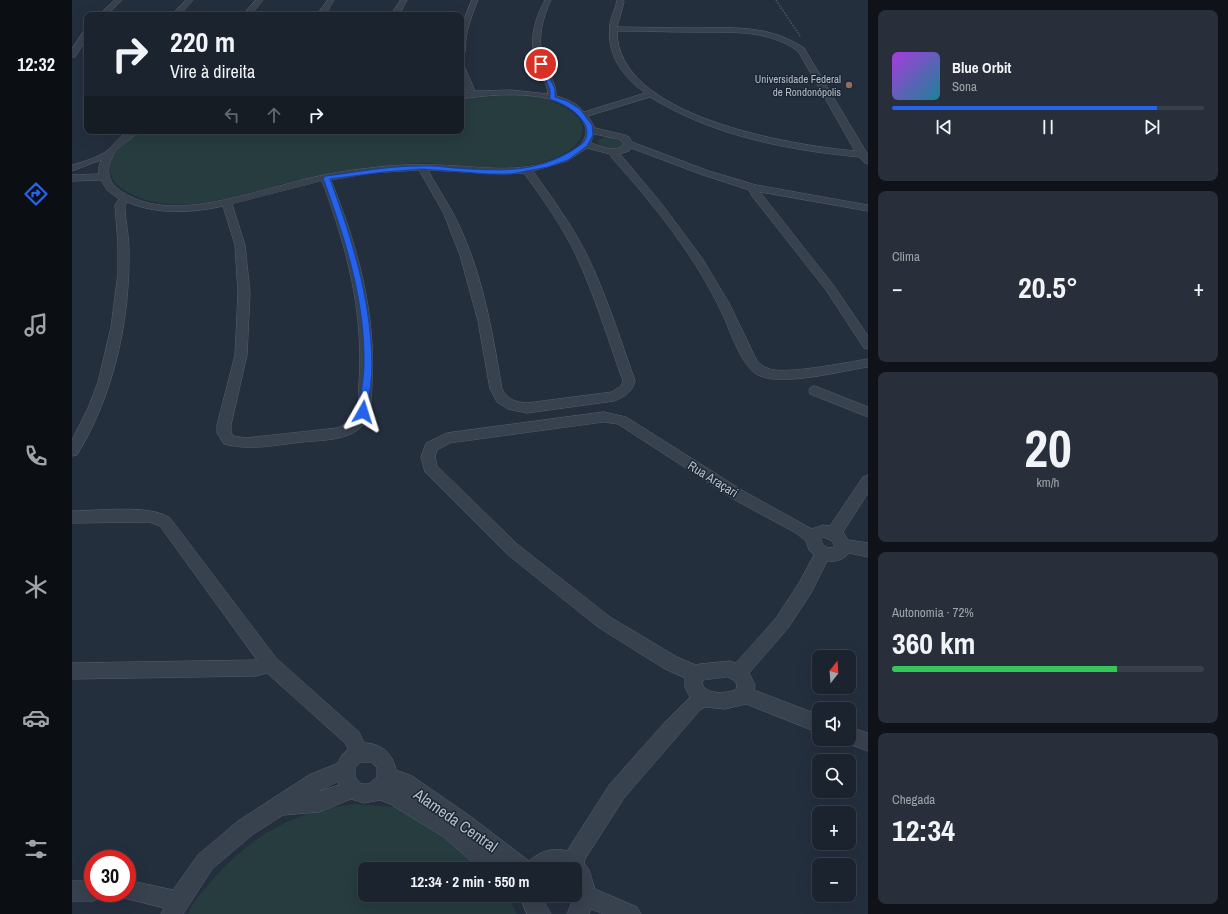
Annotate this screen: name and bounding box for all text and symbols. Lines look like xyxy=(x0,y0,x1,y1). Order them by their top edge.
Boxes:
text: 220 m xyxy=(170,23,235,61)
icon: right xyxy=(104,28,156,80)
pin xyxy=(524,47,558,81)
text: 12:32 xyxy=(17,52,55,77)
icon: arrive xyxy=(530,53,552,75)
text: Blue Orbit xyxy=(952,57,1011,78)
text: Vire à direita xyxy=(170,59,255,84)
place label: Universidade Federal de Rondonópolis xyxy=(755,72,841,99)
text: Sona xyxy=(952,78,977,95)
marker: Universidade Federal de Rondonópolis xyxy=(844,80,854,90)
icon: left xyxy=(221,104,243,126)
icon: ahead xyxy=(263,104,285,126)
icon: right xyxy=(305,104,327,126)
icon: previous xyxy=(933,116,955,138)
icon: pause xyxy=(1037,116,1059,138)
icon: next xyxy=(1141,116,1163,138)
icon: directions xyxy=(22,180,50,208)
text: Clima xyxy=(892,248,920,265)
text: 20.5° xyxy=(1018,267,1078,307)
text: − xyxy=(892,273,903,303)
text: + xyxy=(1193,273,1204,303)
icon: music xyxy=(22,311,50,339)
position arrow xyxy=(342,391,384,433)
text: 20 xyxy=(1024,413,1072,483)
icon: phone xyxy=(22,442,50,470)
street label: Rua Araçari xyxy=(685,457,741,501)
text: km/h xyxy=(1036,474,1060,491)
icon: climate xyxy=(22,573,50,601)
text: Autonomia · 72% xyxy=(892,604,974,621)
text: 360 km xyxy=(892,623,975,663)
north arrow xyxy=(812,650,856,694)
map controls xyxy=(812,650,856,902)
button: sound xyxy=(812,702,856,746)
icon: car xyxy=(22,704,50,732)
button: search xyxy=(812,754,856,798)
street label: Alameda Central xyxy=(409,782,502,857)
text: Chegada xyxy=(892,791,935,808)
button: + xyxy=(812,806,856,850)
text: 12:34 xyxy=(892,810,955,850)
icon: filters xyxy=(22,835,50,863)
speed limit sign: 30 xyxy=(84,850,136,902)
button: − xyxy=(812,858,856,902)
text: 12:34 · 2 min · 550 m xyxy=(411,871,529,892)

